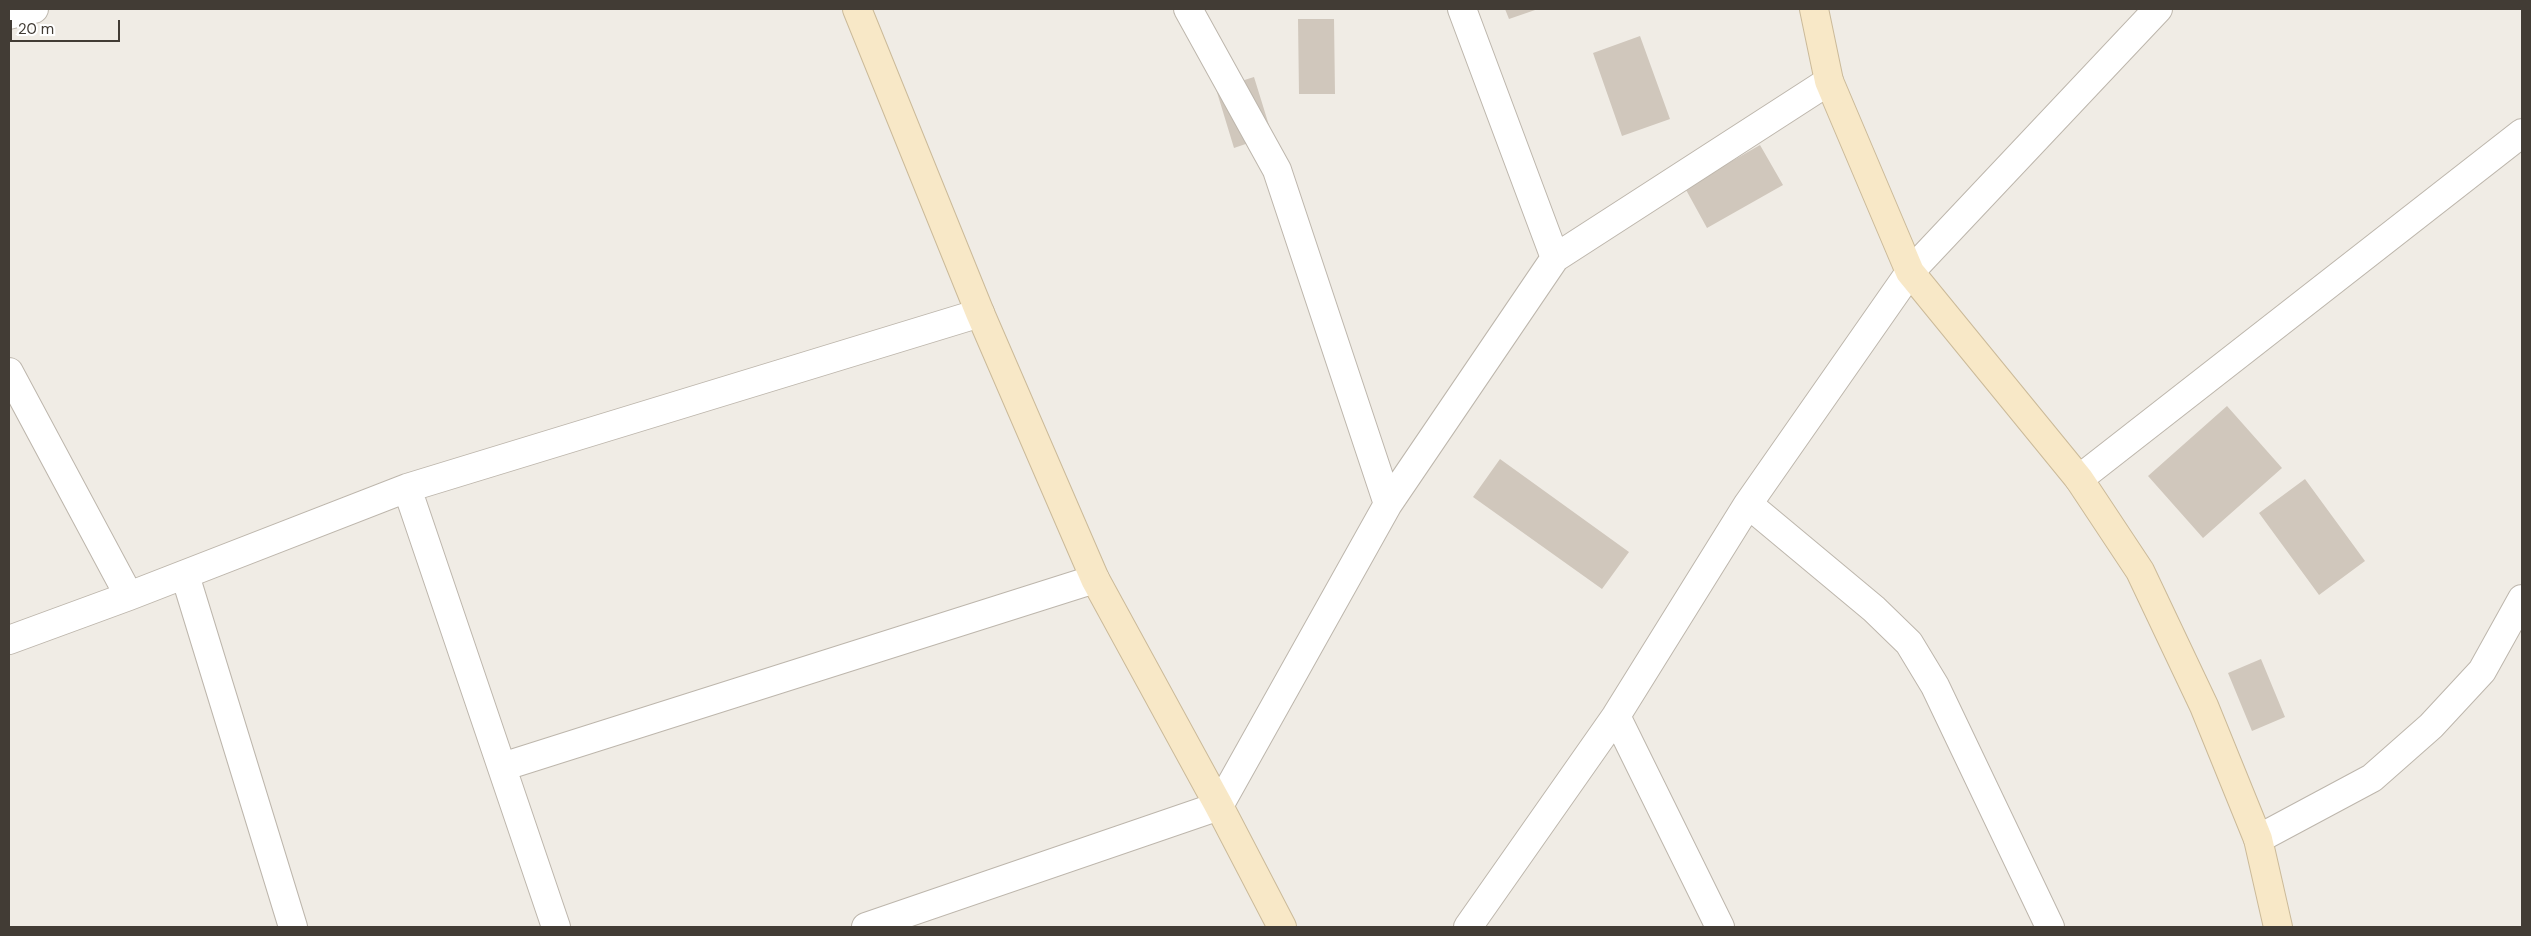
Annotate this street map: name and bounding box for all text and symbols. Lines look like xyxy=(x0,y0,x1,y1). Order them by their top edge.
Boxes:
scale bar xyxy=(12,10,122,42)
text: 20 m xyxy=(18,19,54,39)

